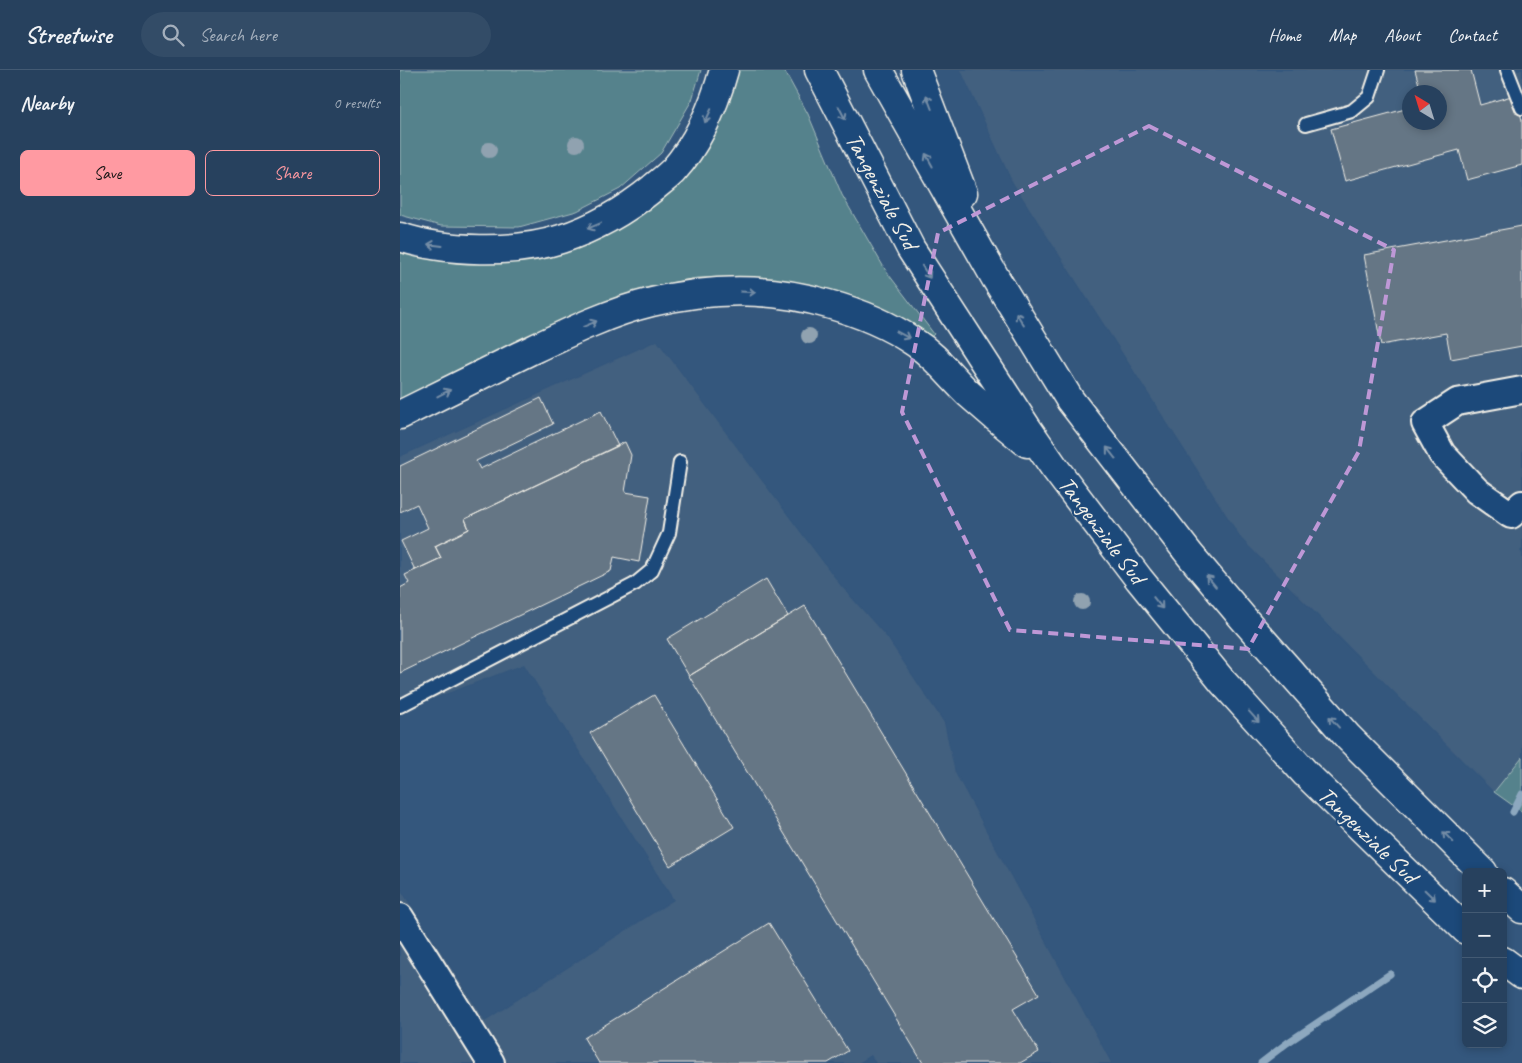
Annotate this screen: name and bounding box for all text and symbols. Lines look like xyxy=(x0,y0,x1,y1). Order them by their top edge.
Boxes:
search box xyxy=(141,12,491,57)
text: Streetwise xyxy=(25,20,111,50)
icon: search xyxy=(159,21,187,49)
text: Search here xyxy=(199,23,277,47)
text: Home xyxy=(1268,24,1301,46)
text: Map xyxy=(1329,24,1356,46)
text: About xyxy=(1384,24,1420,46)
text: Contact xyxy=(1448,24,1497,46)
north arrow xyxy=(1402,85,1447,130)
text: Nearby xyxy=(20,90,73,116)
text: 0 results xyxy=(333,93,380,113)
one-way arrow xyxy=(923,95,932,110)
one-way arrow xyxy=(837,106,847,121)
one-way arrow xyxy=(702,108,712,123)
street label: Tangenziale Sud xyxy=(839,128,927,257)
button: Save xyxy=(20,150,195,196)
button: Share xyxy=(205,150,380,196)
one-way arrow xyxy=(924,153,933,168)
one-way arrow xyxy=(587,222,602,231)
one-way arrow xyxy=(427,240,443,250)
one-way arrow xyxy=(921,265,932,279)
one-way arrow xyxy=(740,287,756,296)
one-way arrow xyxy=(1015,312,1025,326)
one-way arrow xyxy=(582,318,597,328)
one-way arrow xyxy=(895,331,909,341)
one-way arrow xyxy=(436,388,451,398)
one-way arrow xyxy=(1106,446,1116,460)
street label: Tangenziale Sud xyxy=(1052,470,1154,593)
one-way arrow xyxy=(1206,575,1217,588)
one-way arrow xyxy=(1153,596,1164,609)
one-way arrow xyxy=(1248,710,1260,723)
one-way arrow xyxy=(1328,715,1340,728)
street label: Tangenziale Sud xyxy=(1312,780,1427,893)
one-way arrow xyxy=(1442,831,1454,843)
map controls xyxy=(1462,868,1507,1048)
button: + xyxy=(1462,868,1507,913)
one-way arrow xyxy=(1424,889,1436,901)
button: − xyxy=(1462,913,1507,958)
button: locate xyxy=(1462,958,1507,1003)
button: layers xyxy=(1462,1003,1507,1048)

